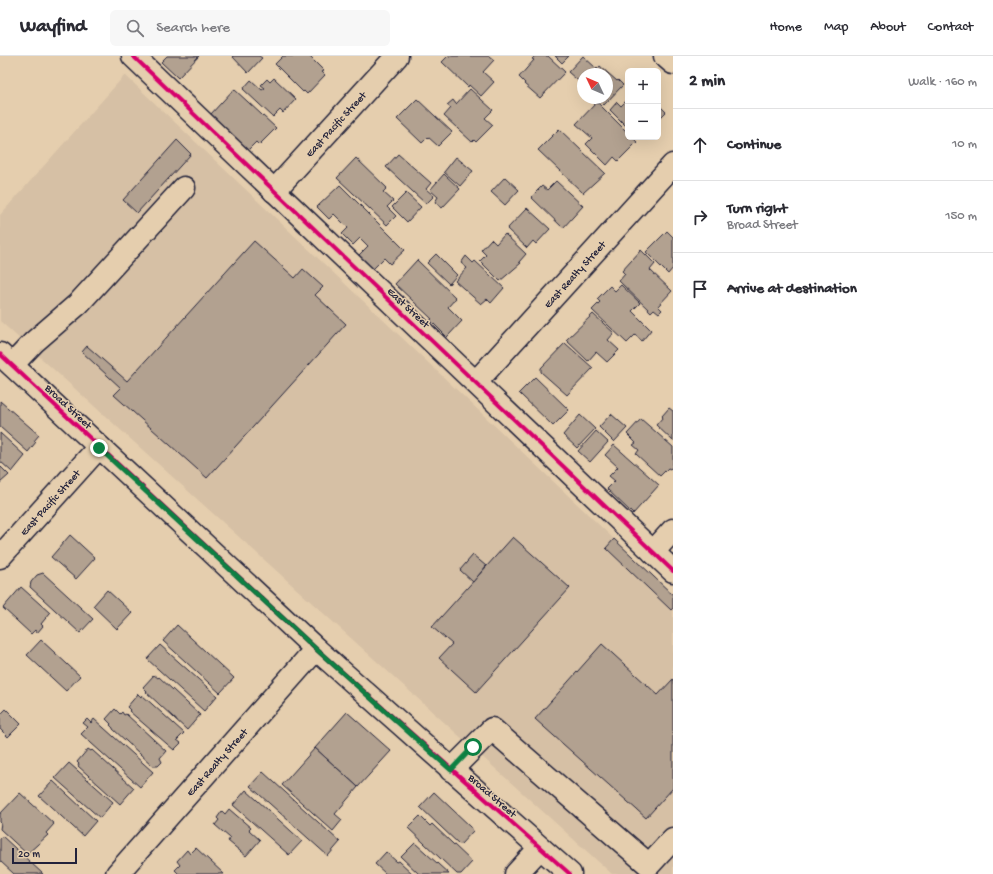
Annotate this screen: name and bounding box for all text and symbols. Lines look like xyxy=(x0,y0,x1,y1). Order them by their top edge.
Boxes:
search box xyxy=(110,10,390,46)
text: Wayfind xyxy=(20,16,86,39)
icon: search xyxy=(124,17,146,39)
text: Search here xyxy=(156,19,230,37)
text: Home xyxy=(770,19,802,36)
text: Map xyxy=(824,19,848,36)
text: About xyxy=(870,19,906,36)
text: Contact xyxy=(928,19,973,36)
north arrow xyxy=(577,68,613,104)
map controls xyxy=(625,68,661,140)
button: + xyxy=(625,68,661,104)
text: 2 min xyxy=(689,72,725,92)
text: Walk · 160 m xyxy=(908,75,977,90)
street label: East Pacific Street xyxy=(304,89,370,160)
button: − xyxy=(625,104,661,140)
icon: ahead xyxy=(689,134,711,156)
text: Continue xyxy=(727,136,781,154)
text: 10 m xyxy=(952,137,977,152)
text: Turn right xyxy=(727,200,787,218)
icon: right xyxy=(689,206,711,228)
text: 150 m xyxy=(945,209,977,224)
text: Broad Street xyxy=(727,218,798,233)
street label: East Realty Street xyxy=(542,238,610,311)
icon: arrive xyxy=(689,278,711,300)
text: Arrive at destination xyxy=(727,280,857,298)
street label: East Street xyxy=(384,286,432,332)
street label: Broad Street xyxy=(41,382,95,433)
route end xyxy=(90,439,108,457)
street label: East Pacific Street xyxy=(18,467,85,539)
street label: East Realty Street xyxy=(185,726,252,799)
route start xyxy=(464,738,482,756)
street label: Broad Street xyxy=(464,772,519,822)
scale bar xyxy=(12,846,77,865)
text: 20 m xyxy=(18,849,40,861)

